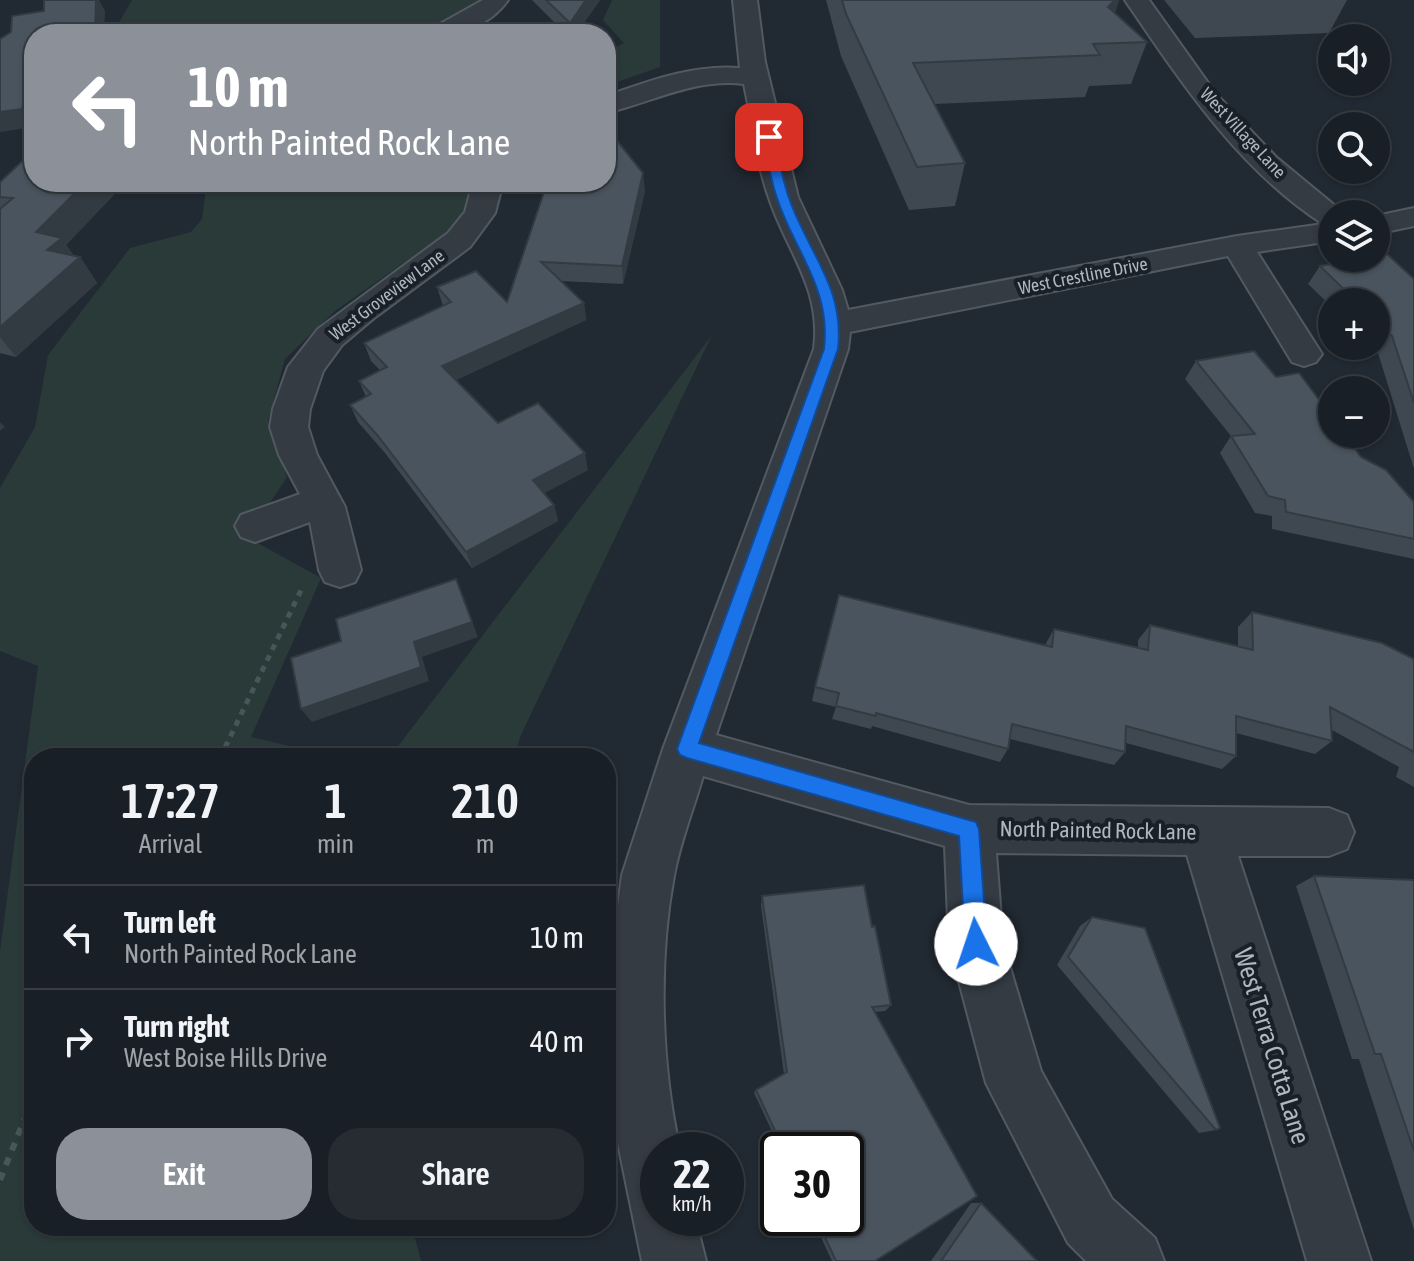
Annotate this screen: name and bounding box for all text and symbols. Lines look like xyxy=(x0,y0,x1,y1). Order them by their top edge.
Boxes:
map controls xyxy=(1318,24,1390,448)
button: sound xyxy=(1318,24,1390,96)
text: 10 m xyxy=(188,55,289,119)
icon: left xyxy=(56,56,160,160)
street label: West Village Lane xyxy=(1196,83,1291,182)
pin xyxy=(735,103,803,171)
button: search xyxy=(1318,112,1390,184)
icon: arrive xyxy=(747,115,791,159)
text: North Painted Rock Lane xyxy=(188,121,510,163)
button: layers xyxy=(1318,200,1390,272)
street label: West Groveview Lane xyxy=(325,245,448,345)
street label: West Crestline Drive xyxy=(1017,253,1149,298)
button: + xyxy=(1318,288,1390,360)
button: − xyxy=(1318,376,1390,448)
text: 17:27 xyxy=(121,773,220,828)
text: 1 xyxy=(324,773,347,828)
text: 210 xyxy=(451,773,519,828)
street label: North Painted Rock Lane xyxy=(999,815,1197,845)
text: Arrival xyxy=(139,829,202,859)
text: min xyxy=(317,829,354,859)
text: m xyxy=(476,829,494,859)
position arrow xyxy=(934,902,1018,986)
text: Turn left xyxy=(124,905,216,939)
icon: left xyxy=(56,915,100,959)
text: 10 m xyxy=(530,920,584,954)
text: North Painted Rock Lane xyxy=(124,939,357,969)
street label: West Terra Cotta Lane xyxy=(1228,944,1316,1148)
text: Turn right xyxy=(124,1009,230,1043)
icon: right xyxy=(56,1019,100,1063)
text: 40 m xyxy=(530,1024,584,1058)
text: West Boise Hills Drive xyxy=(124,1043,327,1073)
button: Exit xyxy=(56,1128,312,1220)
button: Share xyxy=(328,1128,584,1220)
speed limit sign: 30 xyxy=(760,1132,864,1236)
text: 22 xyxy=(673,1151,711,1196)
text: km/h xyxy=(672,1192,712,1215)

